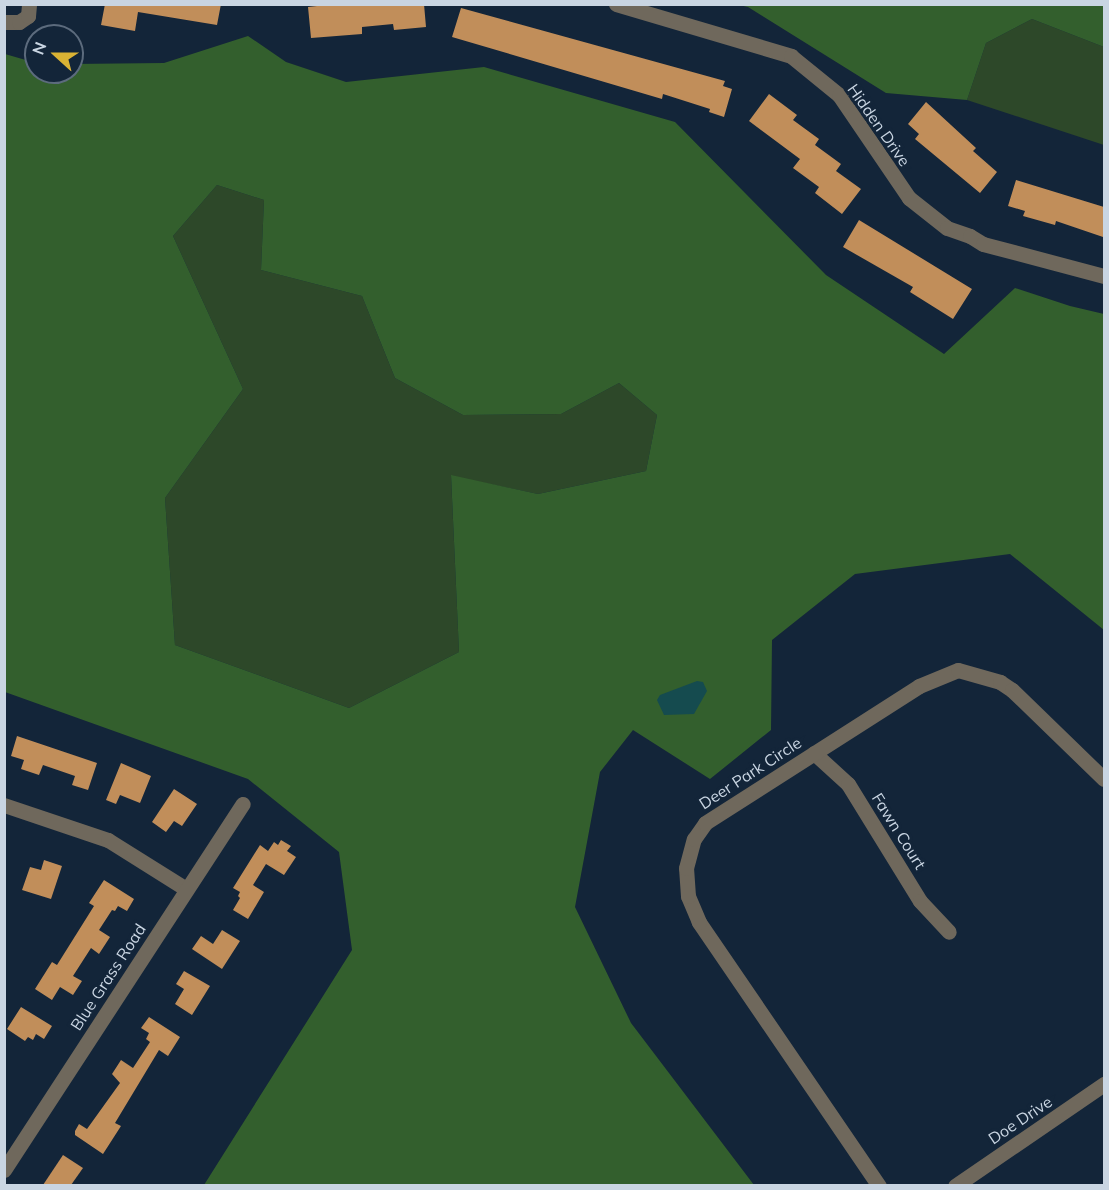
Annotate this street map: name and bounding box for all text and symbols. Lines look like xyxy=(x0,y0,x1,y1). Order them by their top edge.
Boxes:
north arrow xyxy=(24,24,84,84)
text: N xyxy=(28,39,51,57)
street label: Hidden Drive xyxy=(844,80,914,170)
street label: Deer Park Circle xyxy=(695,733,805,813)
street label: Fawn Court xyxy=(868,789,930,873)
street label: Blue Grass Road xyxy=(66,920,150,1034)
street label: Doe Drive xyxy=(985,1092,1055,1148)

